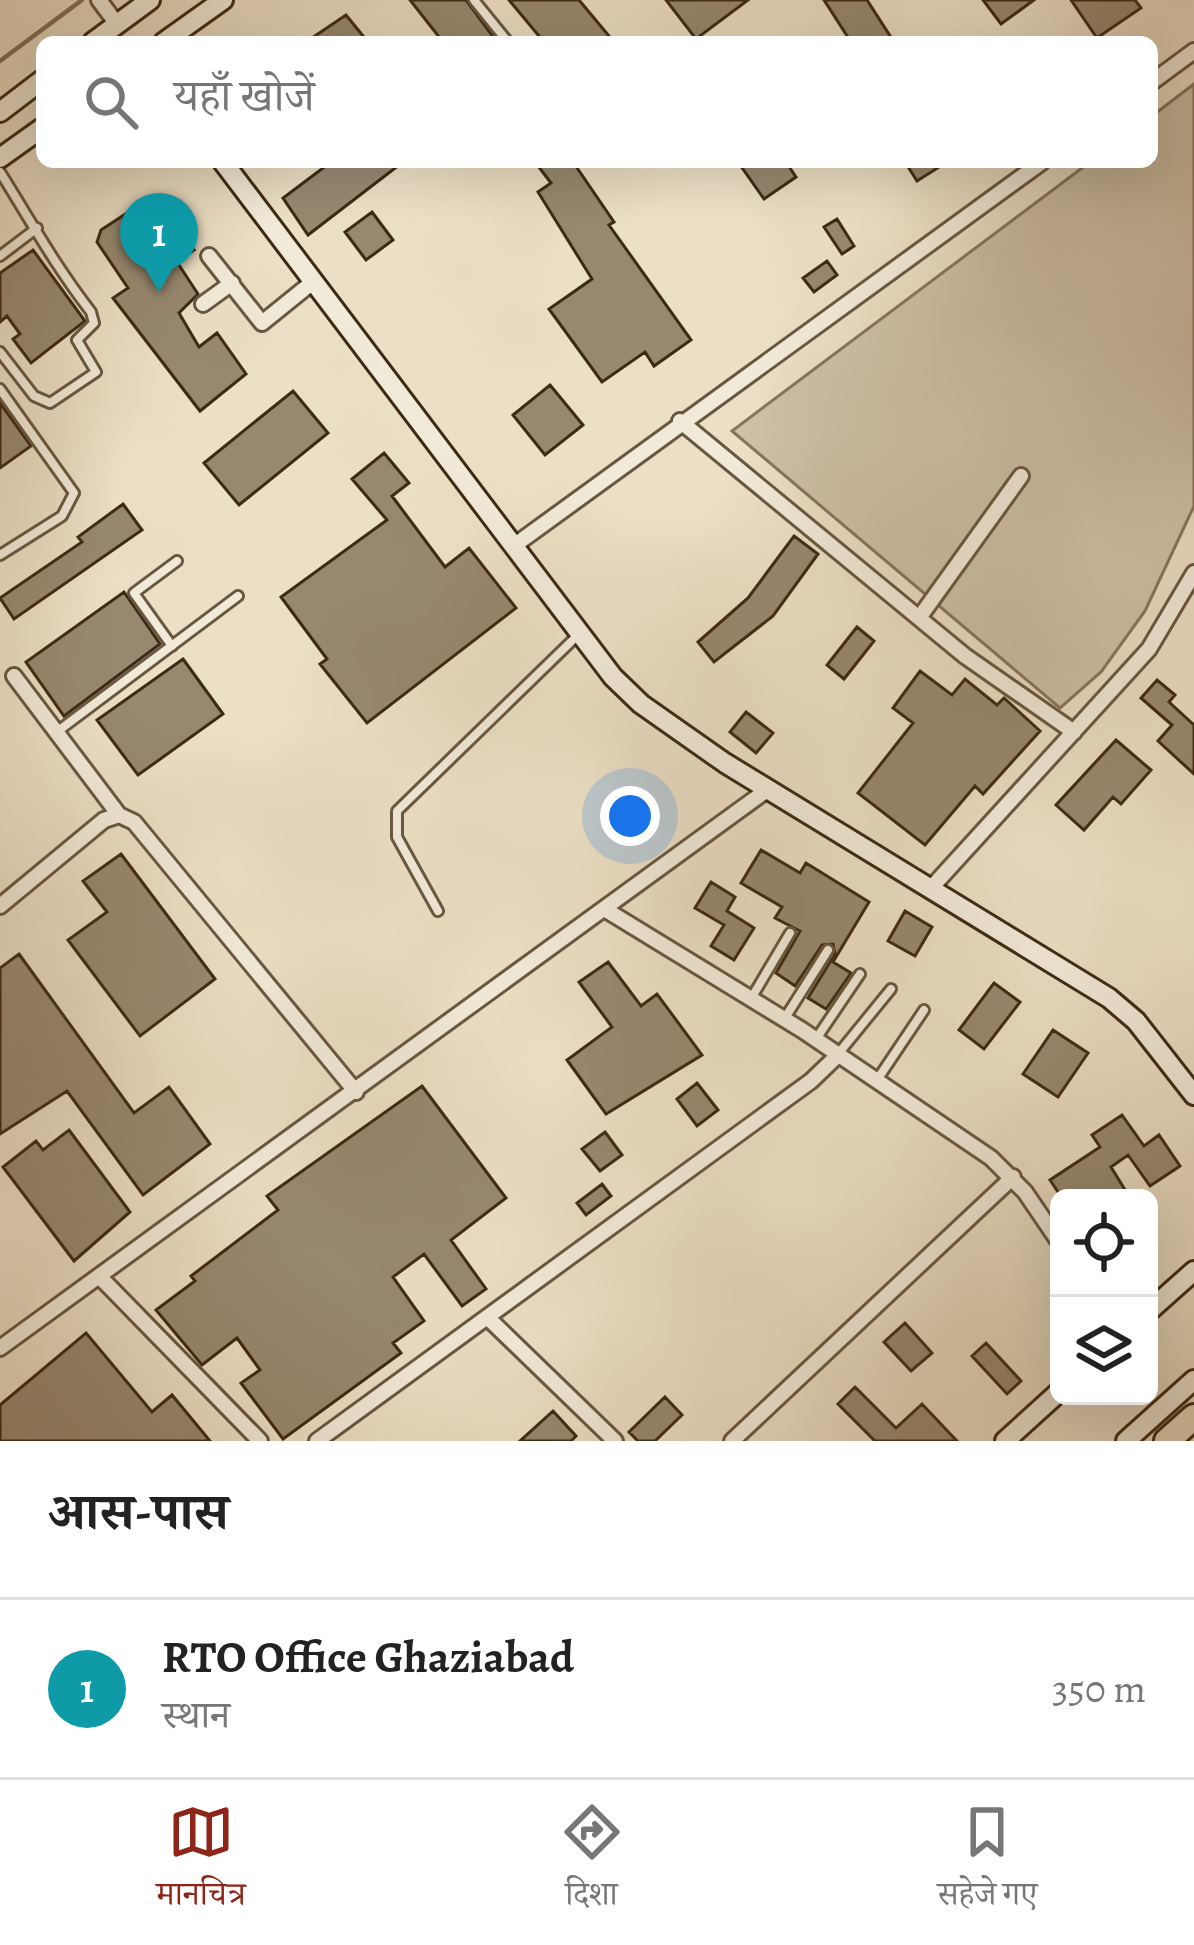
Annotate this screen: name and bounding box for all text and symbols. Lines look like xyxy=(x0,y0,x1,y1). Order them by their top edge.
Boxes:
search box xyxy=(36,36,1158,168)
text: यहाँ खोजें xyxy=(174,65,315,127)
icon: search xyxy=(78,69,144,135)
pin: 1 xyxy=(120,193,198,292)
your location xyxy=(600,786,660,846)
map controls xyxy=(1050,1189,1158,1405)
button: locate xyxy=(1050,1189,1158,1297)
button: layers xyxy=(1050,1297,1158,1405)
text: आस-पास xyxy=(48,1477,228,1547)
text: RTO Office Ghaziabad xyxy=(162,1626,574,1688)
text: 1 xyxy=(80,1662,94,1715)
text: 350 m xyxy=(1052,1662,1146,1715)
text: स्थान xyxy=(162,1688,230,1741)
tab: मानचित्र xyxy=(156,1799,246,1926)
tab: दिशा xyxy=(559,1799,625,1926)
tab: सहेजे गए xyxy=(937,1799,1038,1926)

